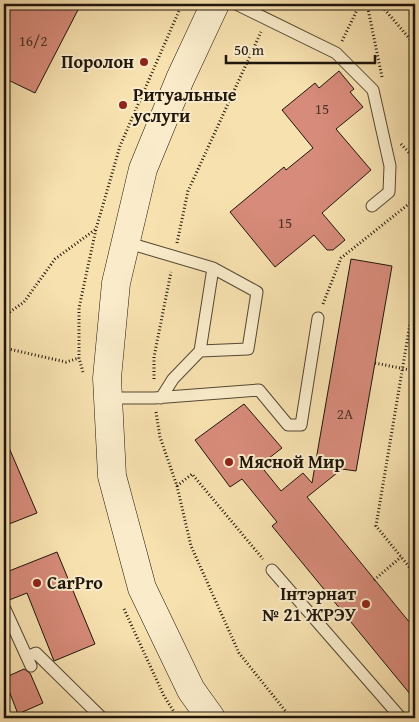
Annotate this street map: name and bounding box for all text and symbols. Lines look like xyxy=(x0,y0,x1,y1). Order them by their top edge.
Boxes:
house number: 16/2 xyxy=(19,30,47,51)
scale bar xyxy=(226,32,375,64)
text: 50 m xyxy=(234,39,265,60)
place label: Поролон xyxy=(61,48,134,75)
marker: Поролон xyxy=(138,56,150,68)
place label: Ритуальные услуги xyxy=(132,81,237,129)
house number: 15 xyxy=(315,98,329,119)
marker: Ритуальные услуги xyxy=(117,99,129,111)
house number: 15 xyxy=(278,212,292,233)
house number: 2А xyxy=(337,403,353,424)
place label: Мясной Мир xyxy=(239,448,345,475)
marker: Мясной Мир xyxy=(223,456,235,468)
place label: CarPro xyxy=(47,569,103,596)
marker: CarPro xyxy=(31,577,43,589)
place label: Інтэрнат № 21 ЖРЭУ xyxy=(262,580,357,628)
marker: Інтэрнат № 21 ЖРЭУ xyxy=(360,598,372,610)

